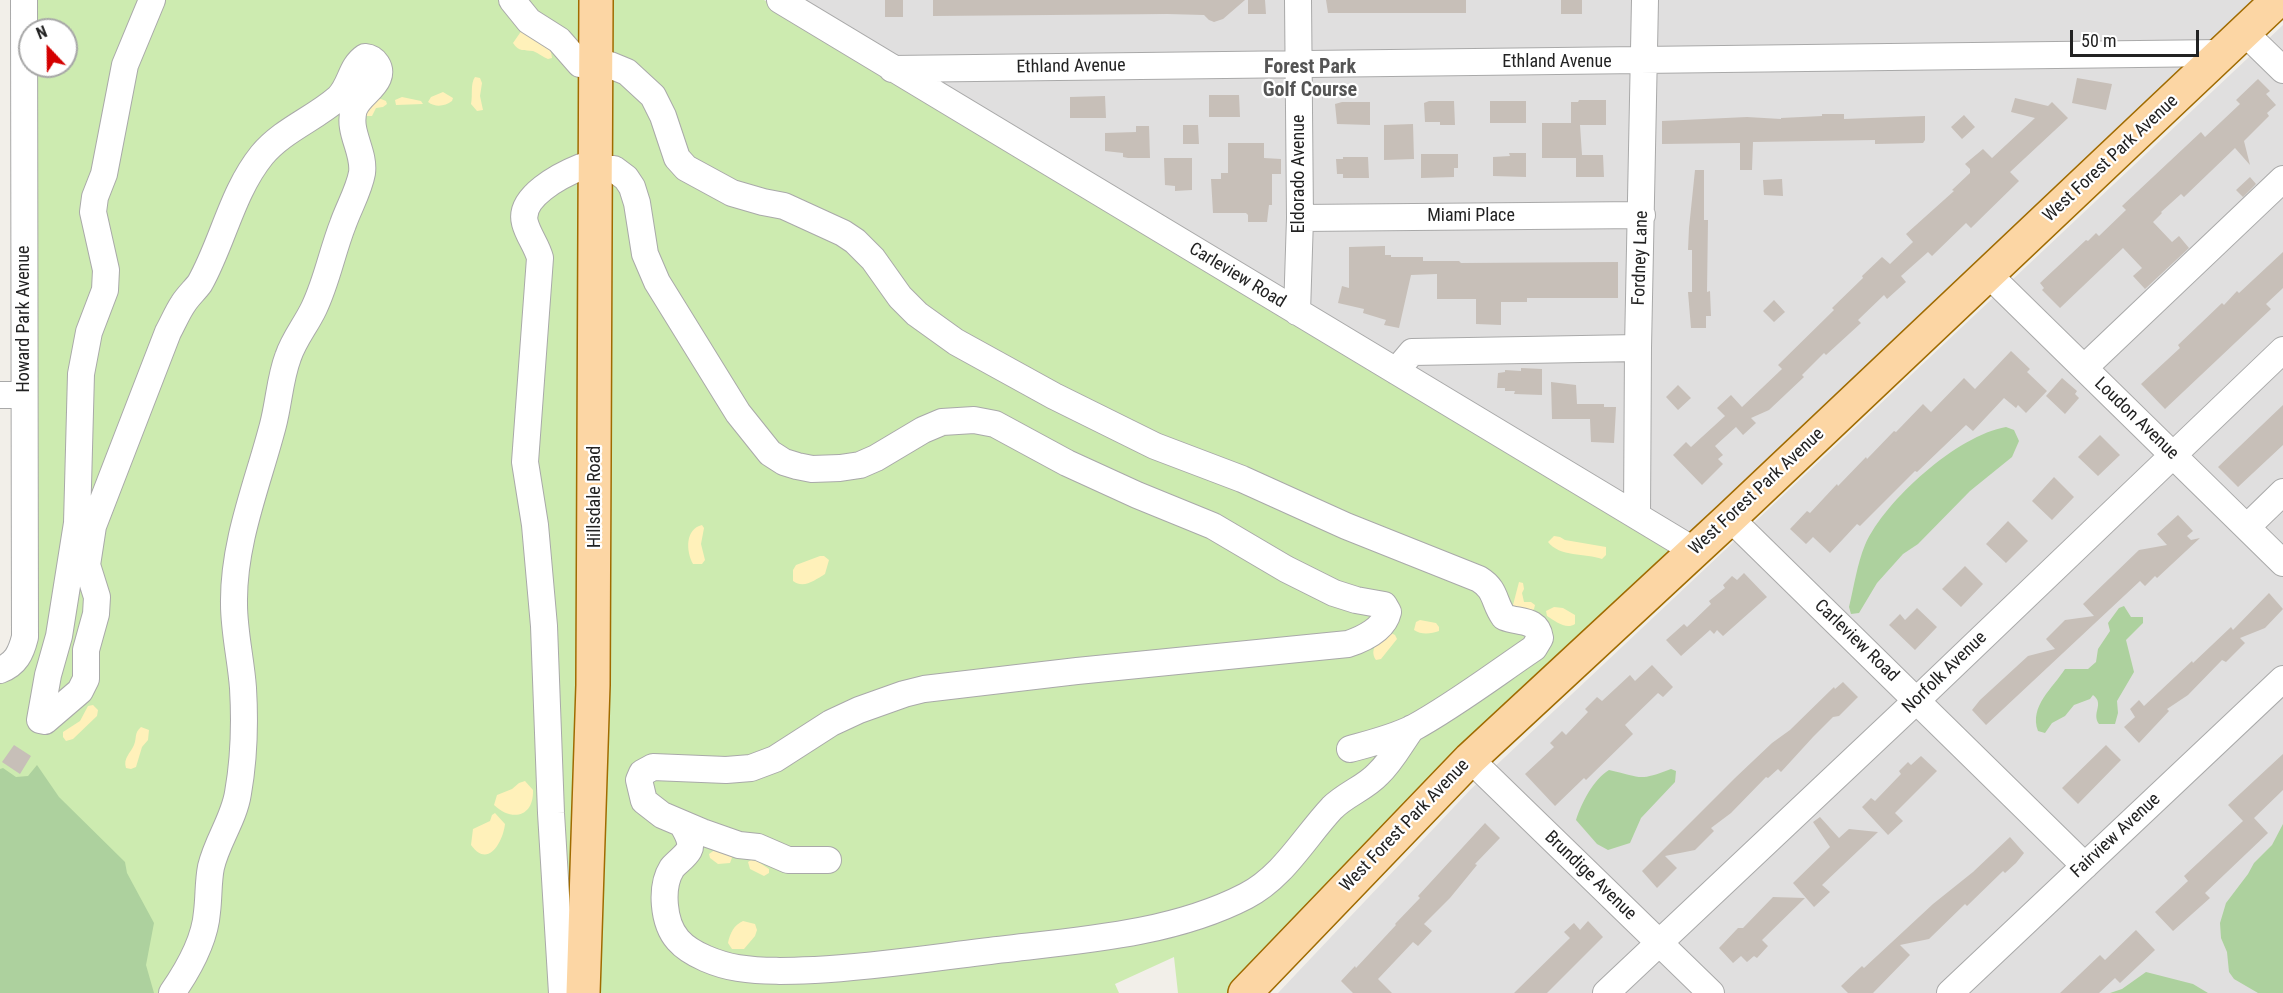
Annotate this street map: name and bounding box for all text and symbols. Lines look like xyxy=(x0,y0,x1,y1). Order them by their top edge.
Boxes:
north arrow xyxy=(18,18,78,78)
scale bar xyxy=(2073,18,2202,56)
text: N xyxy=(34,22,50,43)
text: 50 m xyxy=(2081,30,2116,51)
street label: Ethland Avenue xyxy=(1502,51,1612,73)
street label: Ethland Avenue xyxy=(1016,55,1126,79)
district label: Forest Park Golf Course xyxy=(1263,56,1357,103)
street label: West Forest Park Avenue xyxy=(2039,91,2183,227)
street label: Eldorado Avenue xyxy=(1288,115,1310,233)
street label: Miami Place xyxy=(1427,205,1515,227)
street label: Fordney Lane xyxy=(1629,210,1653,306)
street label: Carleview Road xyxy=(1185,239,1289,313)
street label: Howard Park Avenue xyxy=(13,246,35,392)
street label: Loudon Avenue xyxy=(2089,373,2183,465)
street label: West Forest Park Avenue xyxy=(1685,424,1829,560)
street label: Hillsdale Road xyxy=(584,446,606,548)
street label: Carleview Road xyxy=(1809,595,1903,687)
street label: Norfolk Avenue xyxy=(1898,627,1992,719)
street label: West Forest Park Avenue xyxy=(1336,755,1474,897)
street label: Fairview Avenue xyxy=(2067,789,2165,883)
street label: Brundige Avenue xyxy=(1540,827,1640,925)

